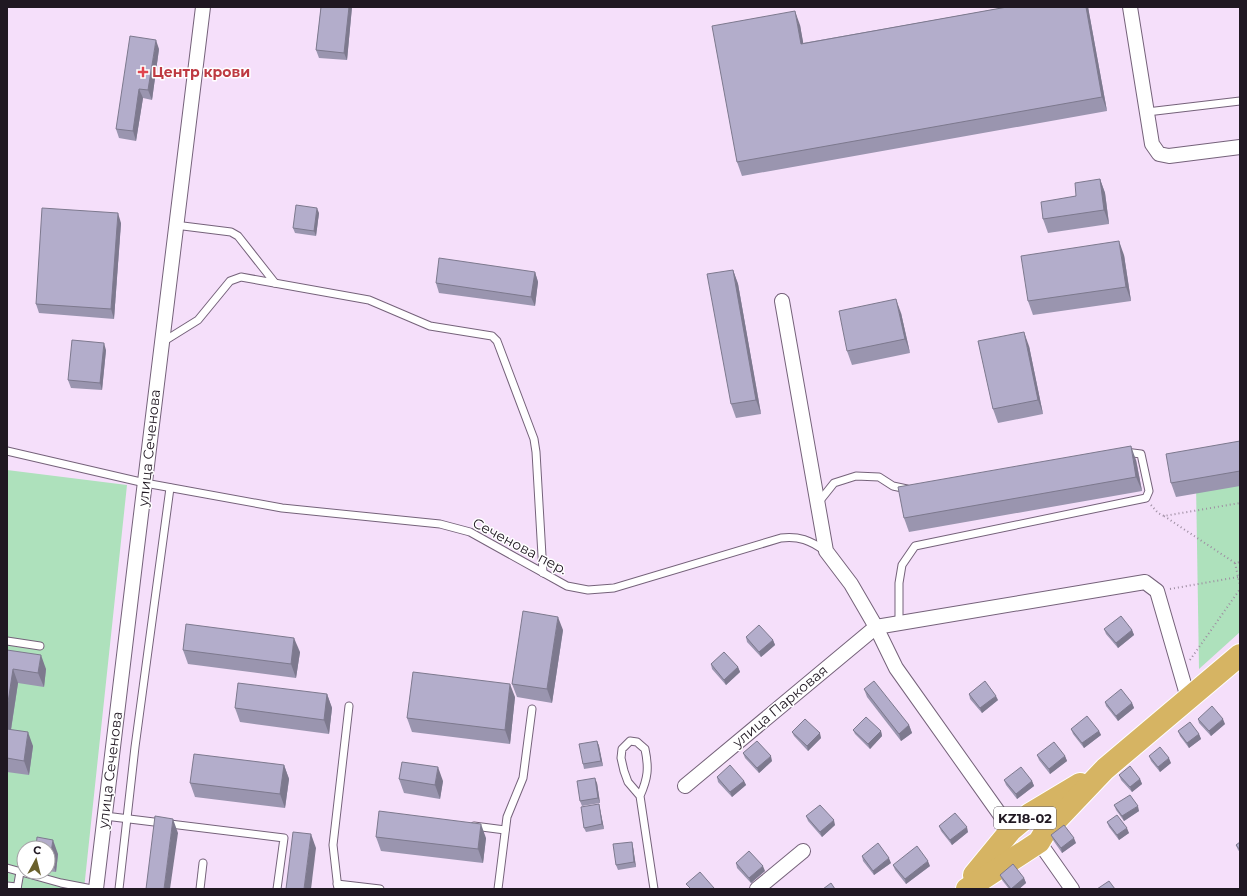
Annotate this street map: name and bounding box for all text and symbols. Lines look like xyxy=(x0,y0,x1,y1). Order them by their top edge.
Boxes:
place label: Центр крови xyxy=(152,63,250,81)
marker: Центр крови xyxy=(137,66,149,78)
street label: улица Сеченова xyxy=(134,388,164,509)
street label: Сеченова пер. xyxy=(470,514,570,579)
street label: улица Парковая xyxy=(728,661,831,752)
street label: улица Сеченова xyxy=(94,710,126,831)
road number: KZ18-02 xyxy=(994,807,1056,829)
north arrow xyxy=(16,840,56,880)
text: С xyxy=(32,843,42,858)

